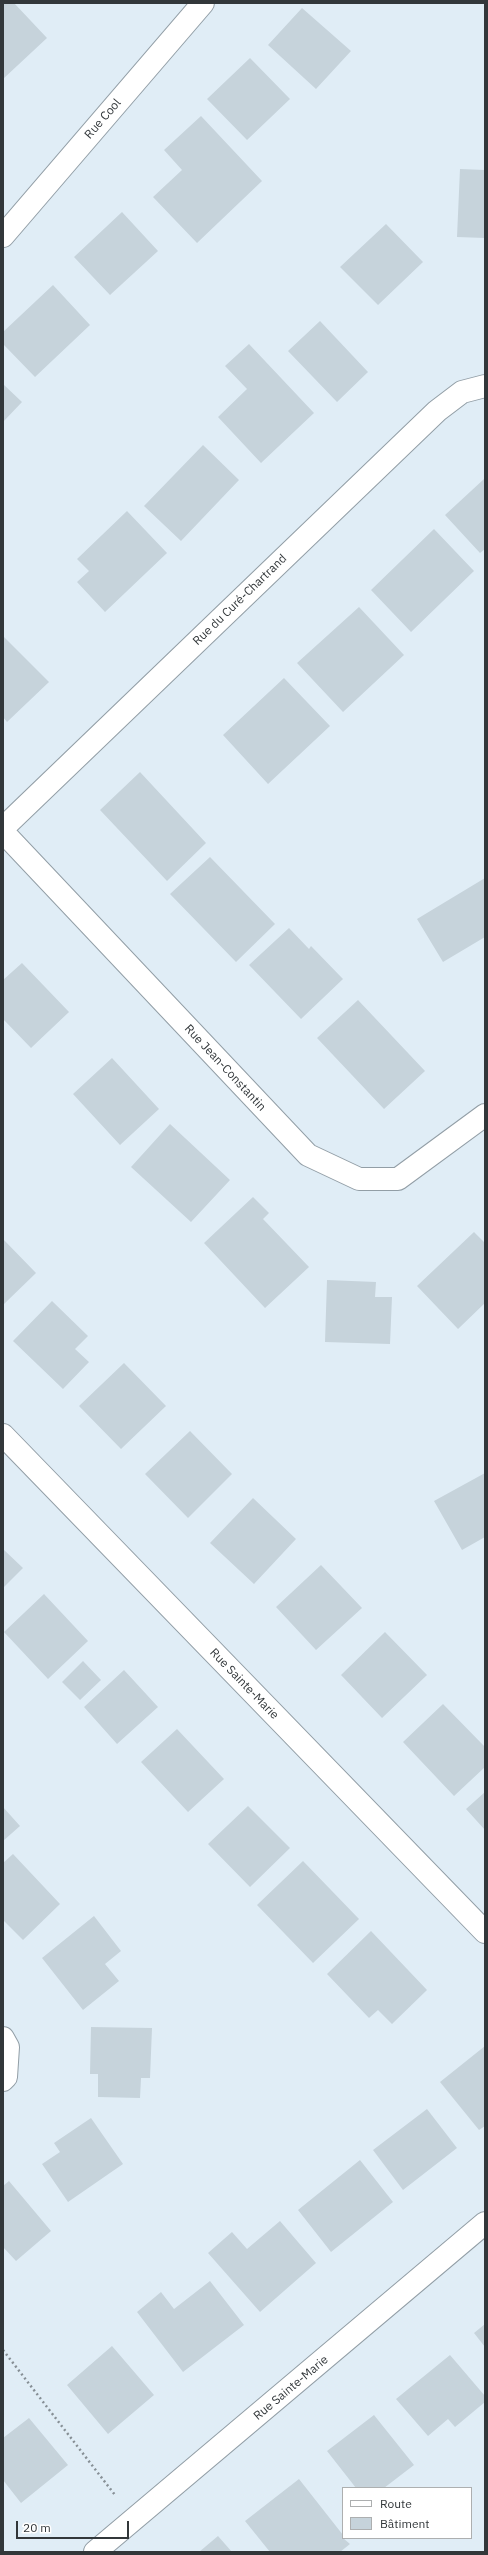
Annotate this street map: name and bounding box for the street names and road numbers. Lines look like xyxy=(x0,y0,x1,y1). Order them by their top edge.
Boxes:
street label: Rue Cool xyxy=(82,96,124,142)
street label: Rue du Curé-Chartrand xyxy=(190,552,290,648)
street label: Rue Jean-Constantin xyxy=(181,1022,269,1114)
street label: Rue Sainte-Marie xyxy=(207,1646,281,1722)
street label: Rue Sainte-Marie xyxy=(251,2353,331,2423)

